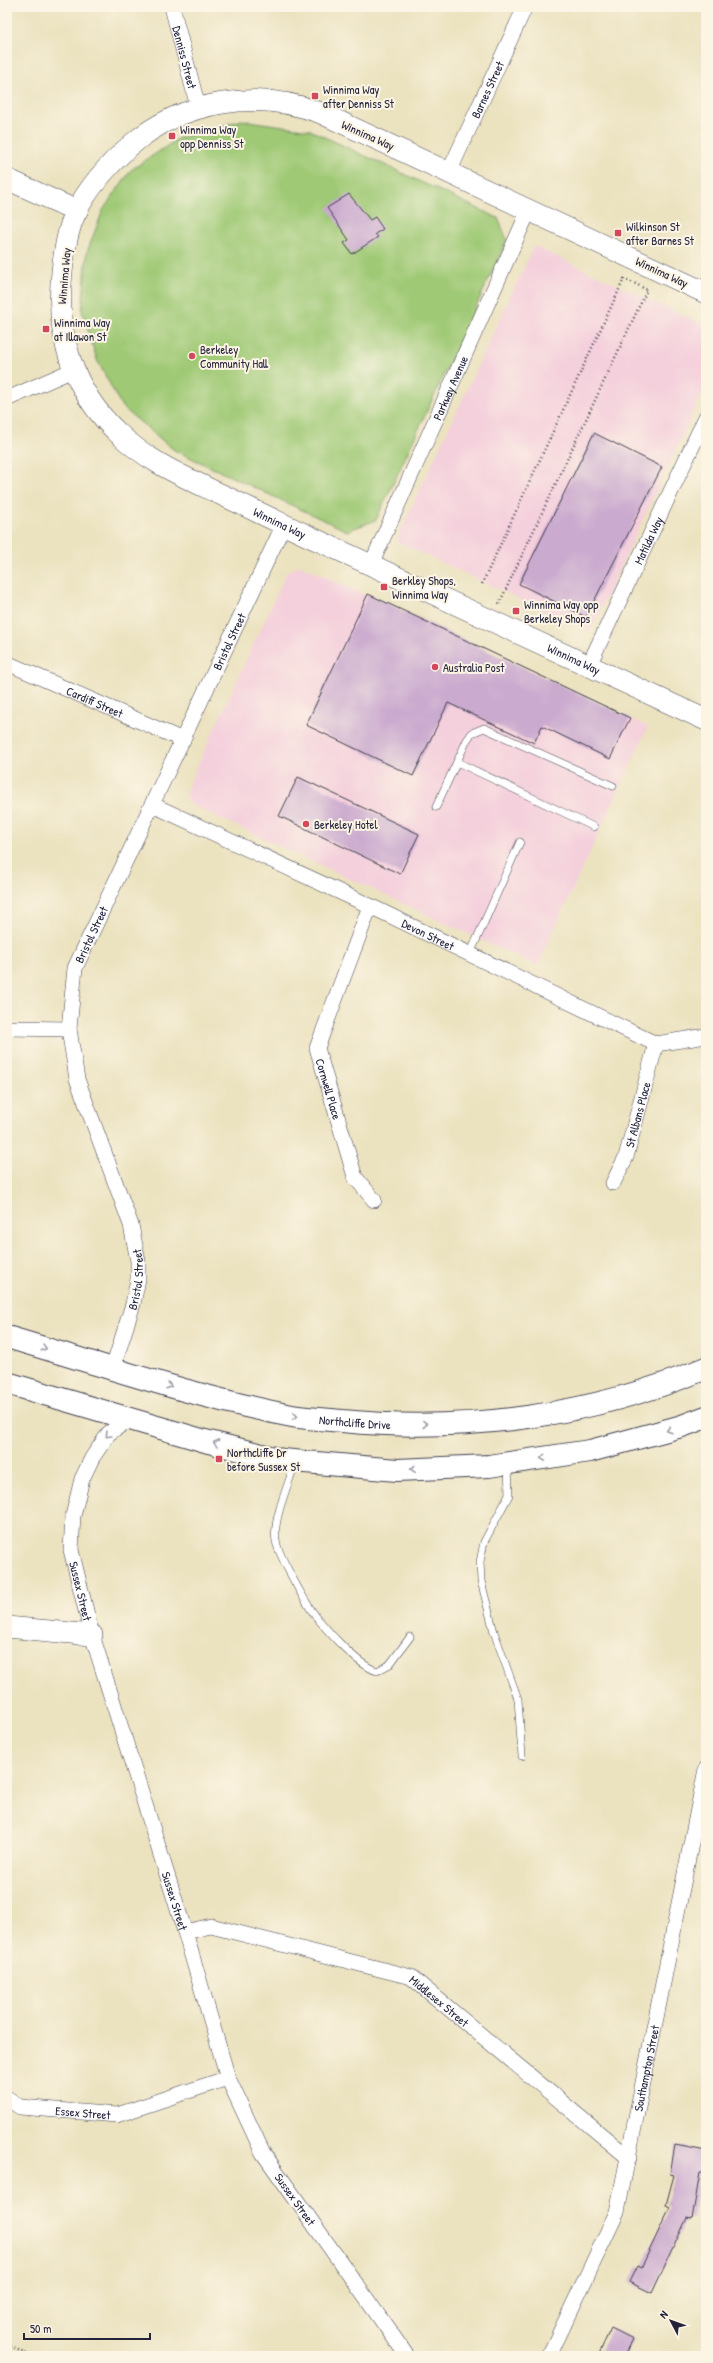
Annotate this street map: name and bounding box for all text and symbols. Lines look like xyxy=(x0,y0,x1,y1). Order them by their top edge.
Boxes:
street label: Denniss Street xyxy=(169,24,202,91)
street label: Barnes Street xyxy=(467,57,508,121)
place label: Winnima Way after Denniss St xyxy=(323,81,395,112)
marker: Winnima Way after Denniss St xyxy=(310,91,320,101)
street label: Winnima Way xyxy=(339,116,397,154)
place label: Winnima Way opp Denniss St xyxy=(180,121,244,152)
marker: Winnima Way opp Denniss St xyxy=(167,131,177,141)
place label: Wilkinson St after Barnes St xyxy=(626,218,695,249)
marker: Wilkinson St after Barnes St xyxy=(613,228,623,238)
street label: Winnima Way xyxy=(53,247,75,305)
street label: Winnima Way xyxy=(633,252,691,292)
place label: Winnima Way at Illawon St xyxy=(54,314,110,345)
marker: Winnima Way at Illawon St xyxy=(41,324,51,334)
place label: Berkeley Community Hall xyxy=(200,341,269,372)
marker: Berkeley Community Hall xyxy=(187,351,197,361)
street label: Parkway Avenue xyxy=(428,353,472,423)
street label: Winnima Way xyxy=(251,503,309,542)
street label: Matilda Way xyxy=(629,513,667,567)
place label: Berkley Shops, Winnima Way xyxy=(392,572,456,603)
marker: Berkley Shops, Winnima Way xyxy=(379,582,389,592)
place label: Winnima Way opp Berkeley Shops xyxy=(524,596,598,627)
marker: Winnima Way opp Berkeley Shops xyxy=(511,606,521,616)
street label: Bristol Street xyxy=(208,609,250,672)
street label: Winnima Way xyxy=(545,639,603,678)
place label: Australia Post xyxy=(443,659,505,676)
marker: Australia Post xyxy=(430,662,440,672)
street label: Cardiff Street xyxy=(64,682,127,722)
place label: Berkeley Hotel xyxy=(314,816,378,833)
marker: Berkeley Hotel xyxy=(301,819,311,829)
street label: Bristol Street xyxy=(70,902,112,966)
street label: Devon Street xyxy=(399,914,458,954)
street label: Cornwell Place xyxy=(312,1056,346,1121)
street label: St Albans Place xyxy=(620,1080,654,1149)
street label: Bristol Street xyxy=(123,1247,147,1312)
one-way arrow xyxy=(41,1343,48,1352)
one-way arrow xyxy=(165,1381,172,1390)
one-way arrow xyxy=(292,1411,298,1420)
street label: Northcliffe Drive xyxy=(318,1411,391,1433)
one-way arrow xyxy=(422,1420,428,1428)
one-way arrow xyxy=(666,1425,672,1433)
one-way arrow xyxy=(105,1430,113,1438)
one-way arrow xyxy=(213,1440,219,1448)
place label: Northcliffe Dr before Sussex St xyxy=(227,1444,301,1475)
one-way arrow xyxy=(540,1453,546,1462)
marker: Northcliffe Dr before Sussex St xyxy=(214,1454,224,1464)
one-way arrow xyxy=(410,1465,416,1473)
street label: Sussex Street xyxy=(66,1559,97,1623)
street label: Sussex Street xyxy=(158,1869,193,1933)
street label: Middlesex Street xyxy=(406,1971,473,2031)
street label: Southampton Street xyxy=(629,2023,663,2113)
street label: Essex Street xyxy=(55,2101,112,2123)
street label: Sussex Street xyxy=(271,2169,321,2229)
north arrow xyxy=(651,2301,691,2341)
text: N xyxy=(656,2308,671,2321)
scale bar xyxy=(24,2315,150,2341)
text: 50 m xyxy=(30,2320,51,2337)

